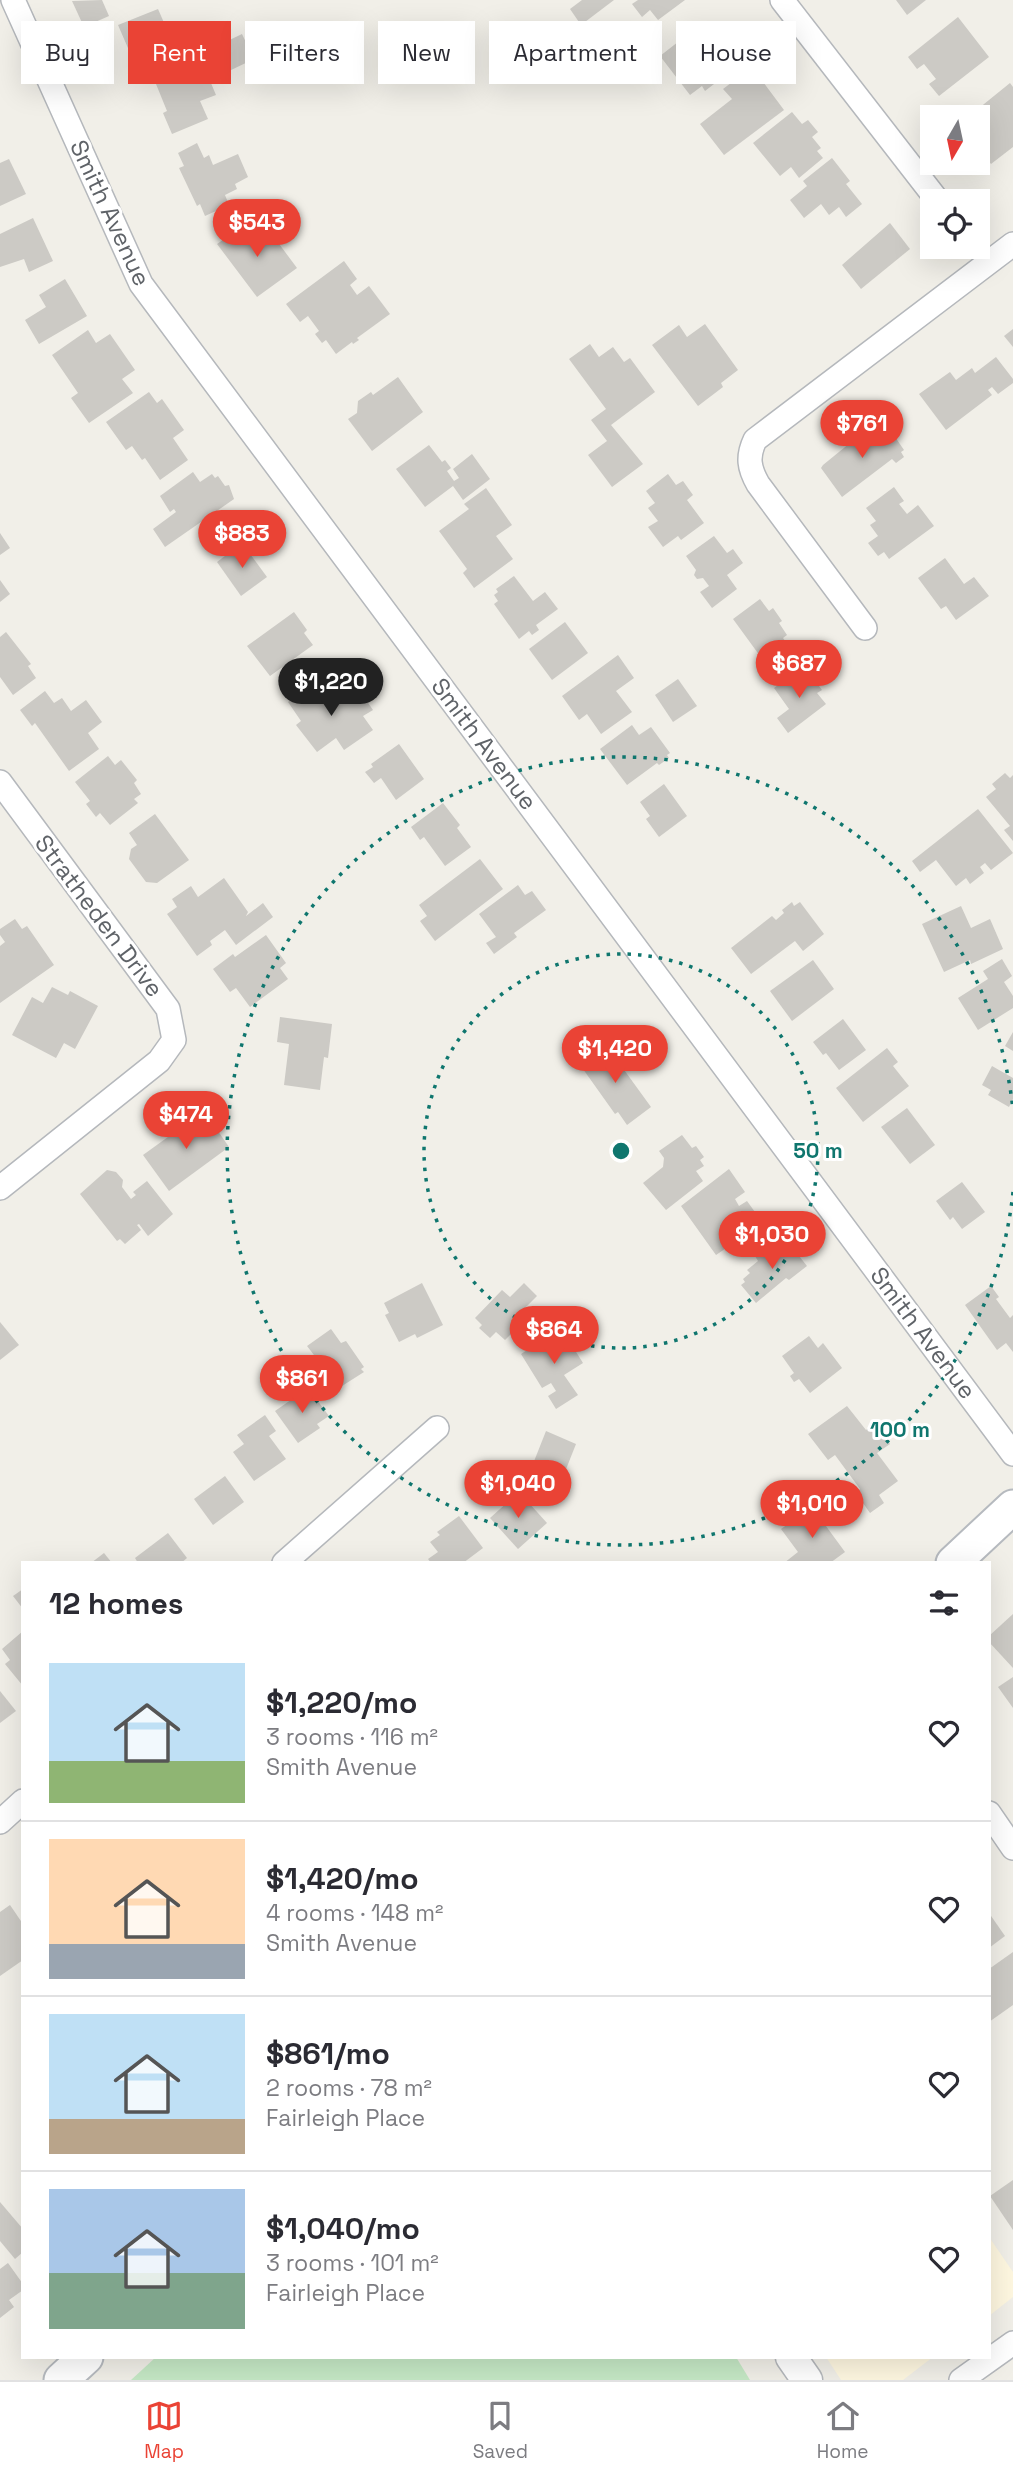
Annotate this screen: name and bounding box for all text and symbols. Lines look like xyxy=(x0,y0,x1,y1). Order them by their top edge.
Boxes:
chip: Buy xyxy=(21,21,114,84)
chip: Rent xyxy=(128,21,231,84)
chip: Filters xyxy=(245,21,364,84)
chip: New xyxy=(378,21,475,84)
chip: Apartment xyxy=(489,21,662,84)
chip: House xyxy=(676,21,796,84)
north arrow xyxy=(920,105,990,175)
map controls xyxy=(920,105,990,259)
street label: Smith Avenue xyxy=(63,135,158,291)
button: locate xyxy=(920,189,990,259)
pin: $543 xyxy=(216,200,298,259)
text: $543 xyxy=(229,207,285,237)
pin: $761 xyxy=(821,400,903,460)
text: $761 xyxy=(836,408,888,438)
pin: $883 xyxy=(201,510,283,570)
text: $883 xyxy=(214,518,270,548)
pin: $687 xyxy=(758,640,840,700)
text: $687 xyxy=(772,648,826,678)
pin: $1,220 xyxy=(274,658,388,718)
text: $1,220 xyxy=(294,666,368,696)
street label: Smith Avenue xyxy=(425,671,544,816)
street label: Stratheden Drive xyxy=(28,828,171,1003)
pin: $1,420 xyxy=(558,1026,672,1085)
text: $1,420 xyxy=(578,1033,652,1063)
pin: $474 xyxy=(145,1092,227,1151)
text: $474 xyxy=(159,1099,213,1129)
text: 50 m xyxy=(793,1137,843,1164)
centre of rings xyxy=(609,1139,633,1163)
pin: $1,030 xyxy=(715,1212,829,1271)
text: $1,030 xyxy=(735,1219,809,1249)
street label: Smith Avenue xyxy=(864,1260,983,1405)
pin: $864 xyxy=(513,1306,595,1366)
text: $864 xyxy=(526,1314,582,1344)
pin: $861 xyxy=(261,1356,343,1415)
text: $861 xyxy=(276,1363,328,1393)
text: 100 m xyxy=(870,1416,930,1443)
pin: $1,040 xyxy=(461,1460,575,1520)
text: $1,040 xyxy=(480,1468,556,1498)
pin: $1,010 xyxy=(755,1480,869,1540)
text: $1,010 xyxy=(776,1488,848,1518)
text: 12 homes xyxy=(49,1584,184,1623)
icon: filters xyxy=(925,1584,963,1622)
text: $1,220/mo xyxy=(266,1683,417,1722)
icon: home xyxy=(105,1691,189,1775)
icon: heart xyxy=(925,1714,963,1752)
text: 3 rooms · 116 m² xyxy=(266,1722,438,1752)
text: Smith Avenue xyxy=(266,1752,417,1782)
text: $1,420/mo xyxy=(266,1859,419,1898)
icon: home xyxy=(105,1867,189,1951)
icon: heart xyxy=(925,1890,963,1928)
text: 4 rooms · 148 m² xyxy=(266,1898,443,1928)
text: Smith Avenue xyxy=(266,1928,417,1958)
text: $861/mo xyxy=(266,2034,390,2073)
icon: home xyxy=(105,2042,189,2126)
icon: heart xyxy=(925,2065,963,2103)
text: 2 rooms · 78 m² xyxy=(266,2073,432,2103)
text: Fairleigh Place xyxy=(266,2103,425,2133)
text: $1,040/mo xyxy=(266,2209,420,2248)
icon: home xyxy=(105,2217,189,2301)
icon: heart xyxy=(925,2240,963,2278)
text: 3 rooms · 101 m² xyxy=(266,2248,439,2278)
text: Fairleigh Place xyxy=(266,2278,425,2308)
tab: Map xyxy=(144,2397,184,2464)
tab: Saved xyxy=(473,2397,528,2464)
tab: Home xyxy=(817,2397,869,2464)

